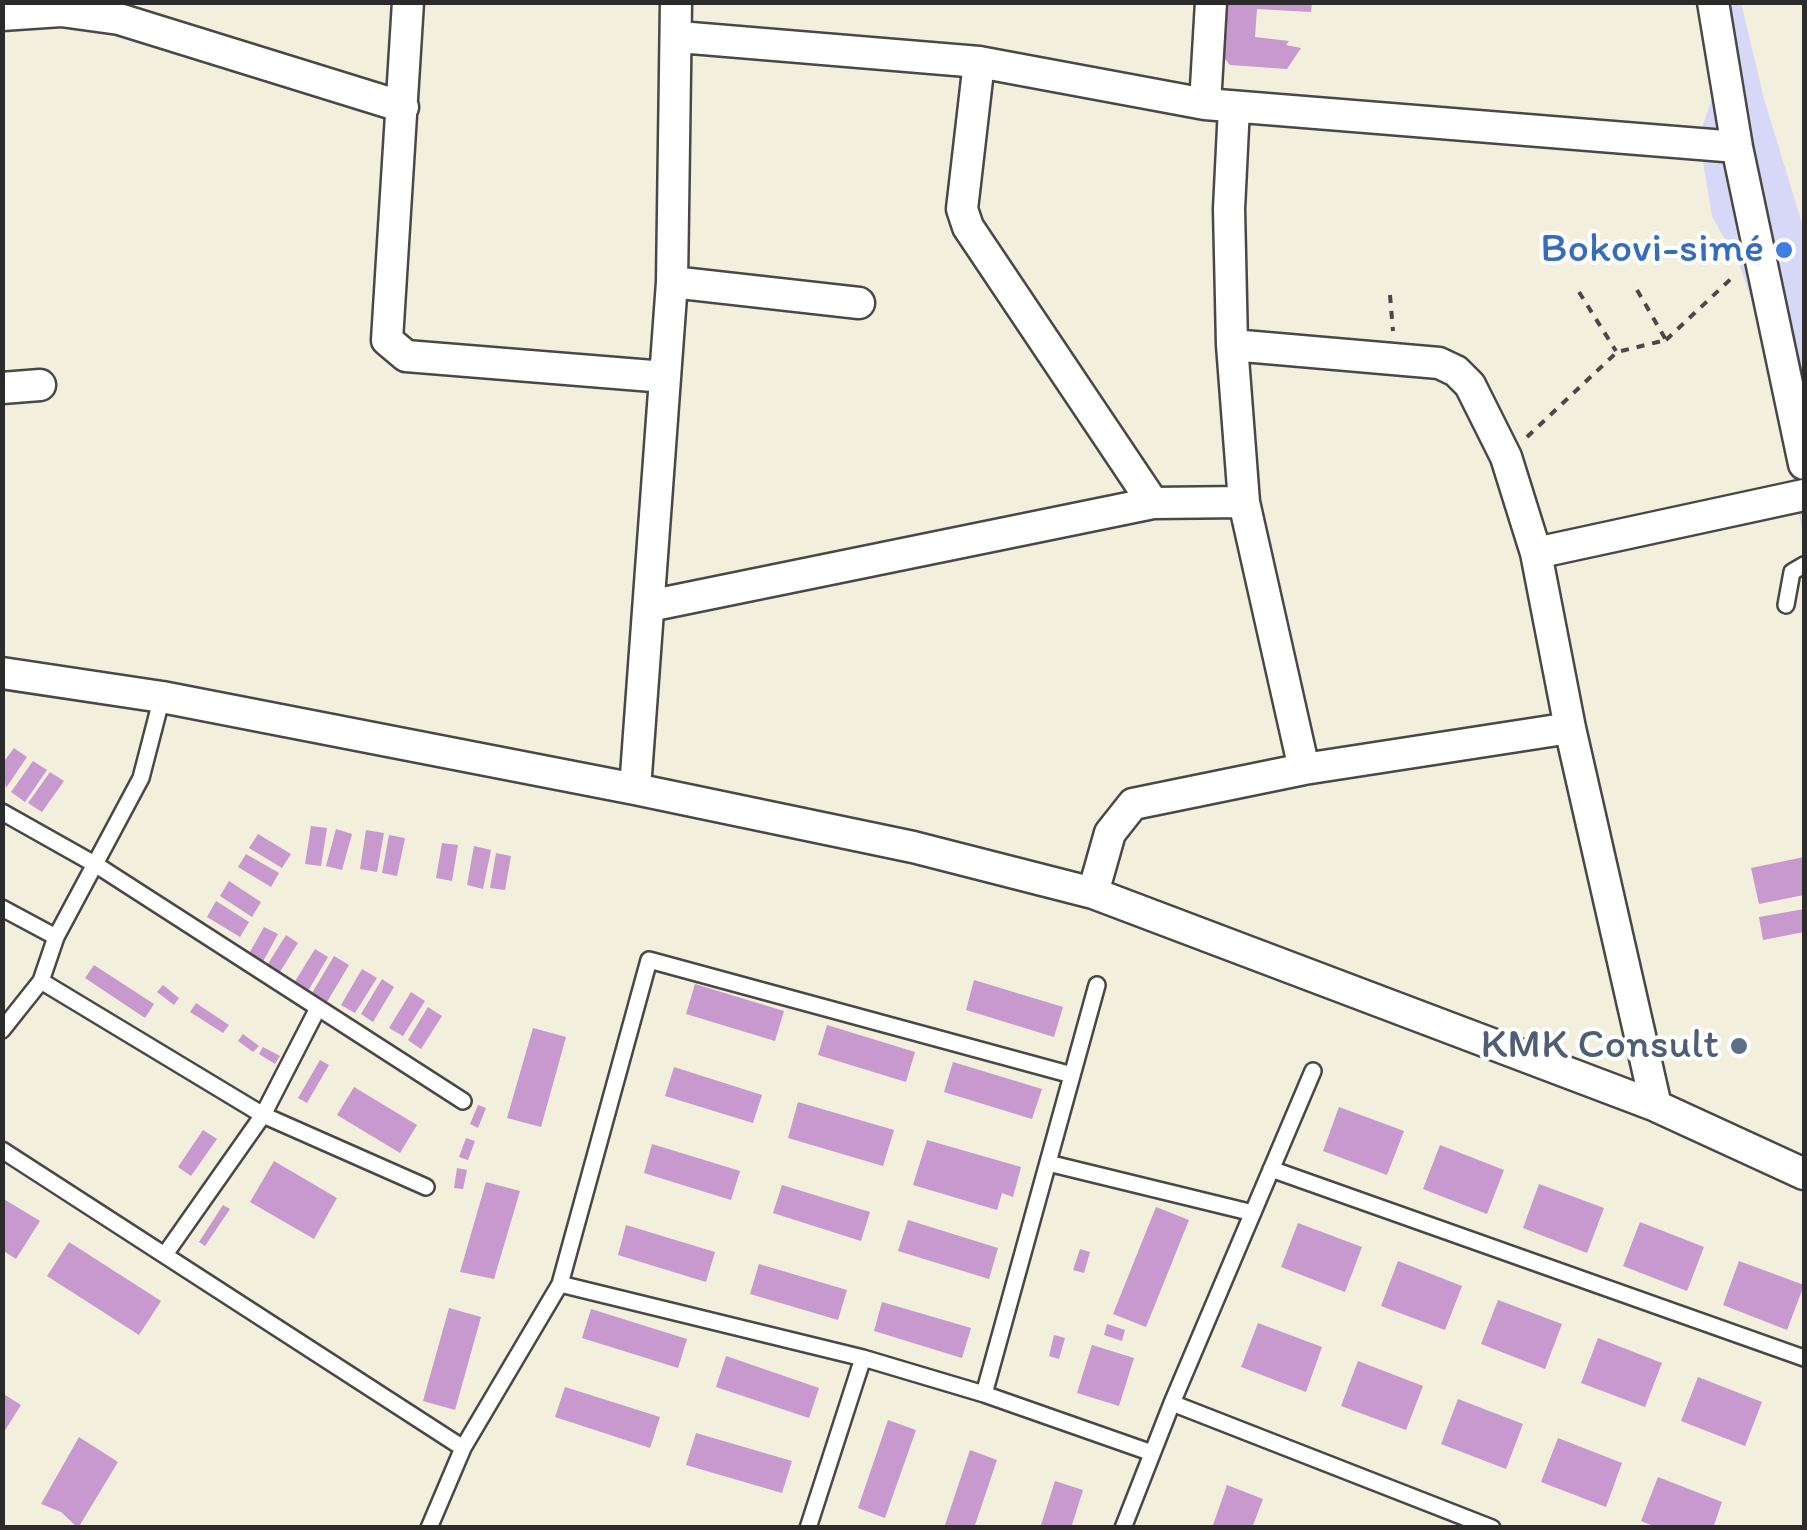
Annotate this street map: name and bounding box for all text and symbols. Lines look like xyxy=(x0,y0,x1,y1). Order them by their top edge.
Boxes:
place label: Bokovi-simé xyxy=(1540,225,1764,275)
marker: Bokovi-simé xyxy=(1773,239,1795,261)
place label: KMK Consult xyxy=(1480,1021,1719,1071)
marker: KMK Consult xyxy=(1728,1035,1750,1057)

